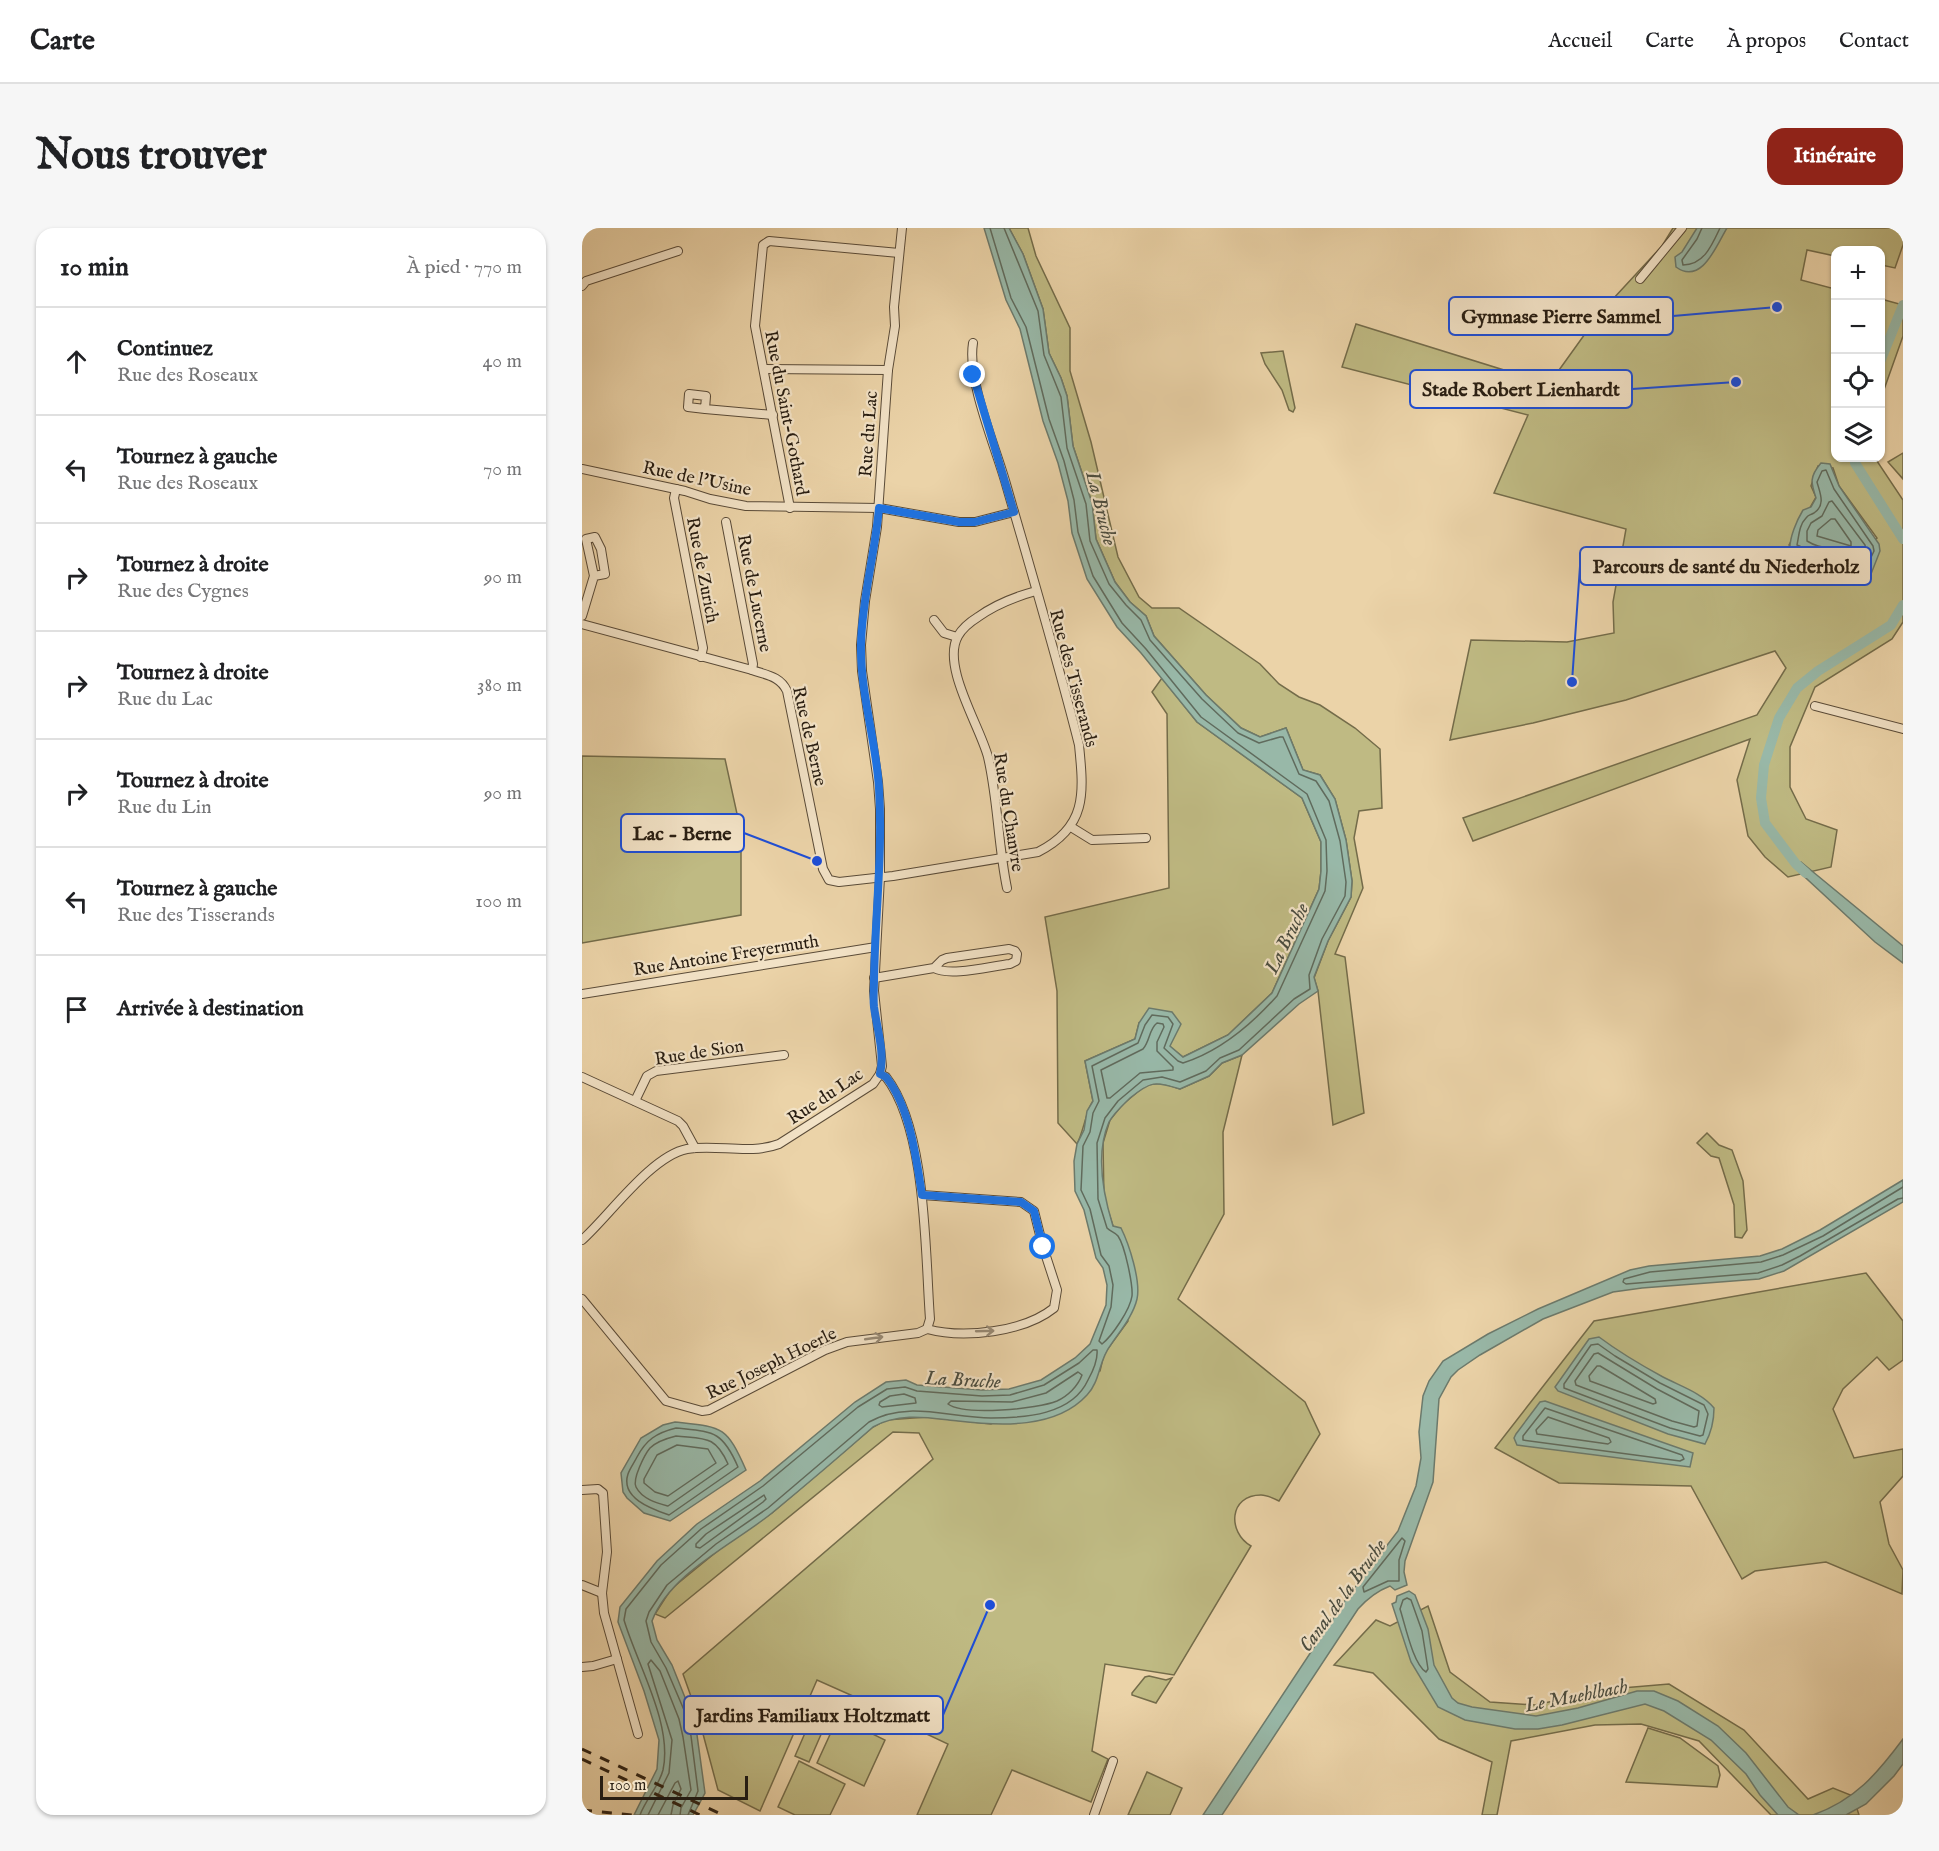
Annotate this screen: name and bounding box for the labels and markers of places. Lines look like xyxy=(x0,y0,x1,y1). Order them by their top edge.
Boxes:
callout: Gymnase Pierre Sammel xyxy=(1449,297,1673,335)
callout: Stade Robert Lienhardt xyxy=(1410,370,1632,408)
callout: Parcours de santé du Niederholz xyxy=(1580,547,1871,585)
callout: Lac - Berne xyxy=(621,814,744,852)
callout: Jardins Familiaux Holtzmatt xyxy=(684,1696,943,1734)

